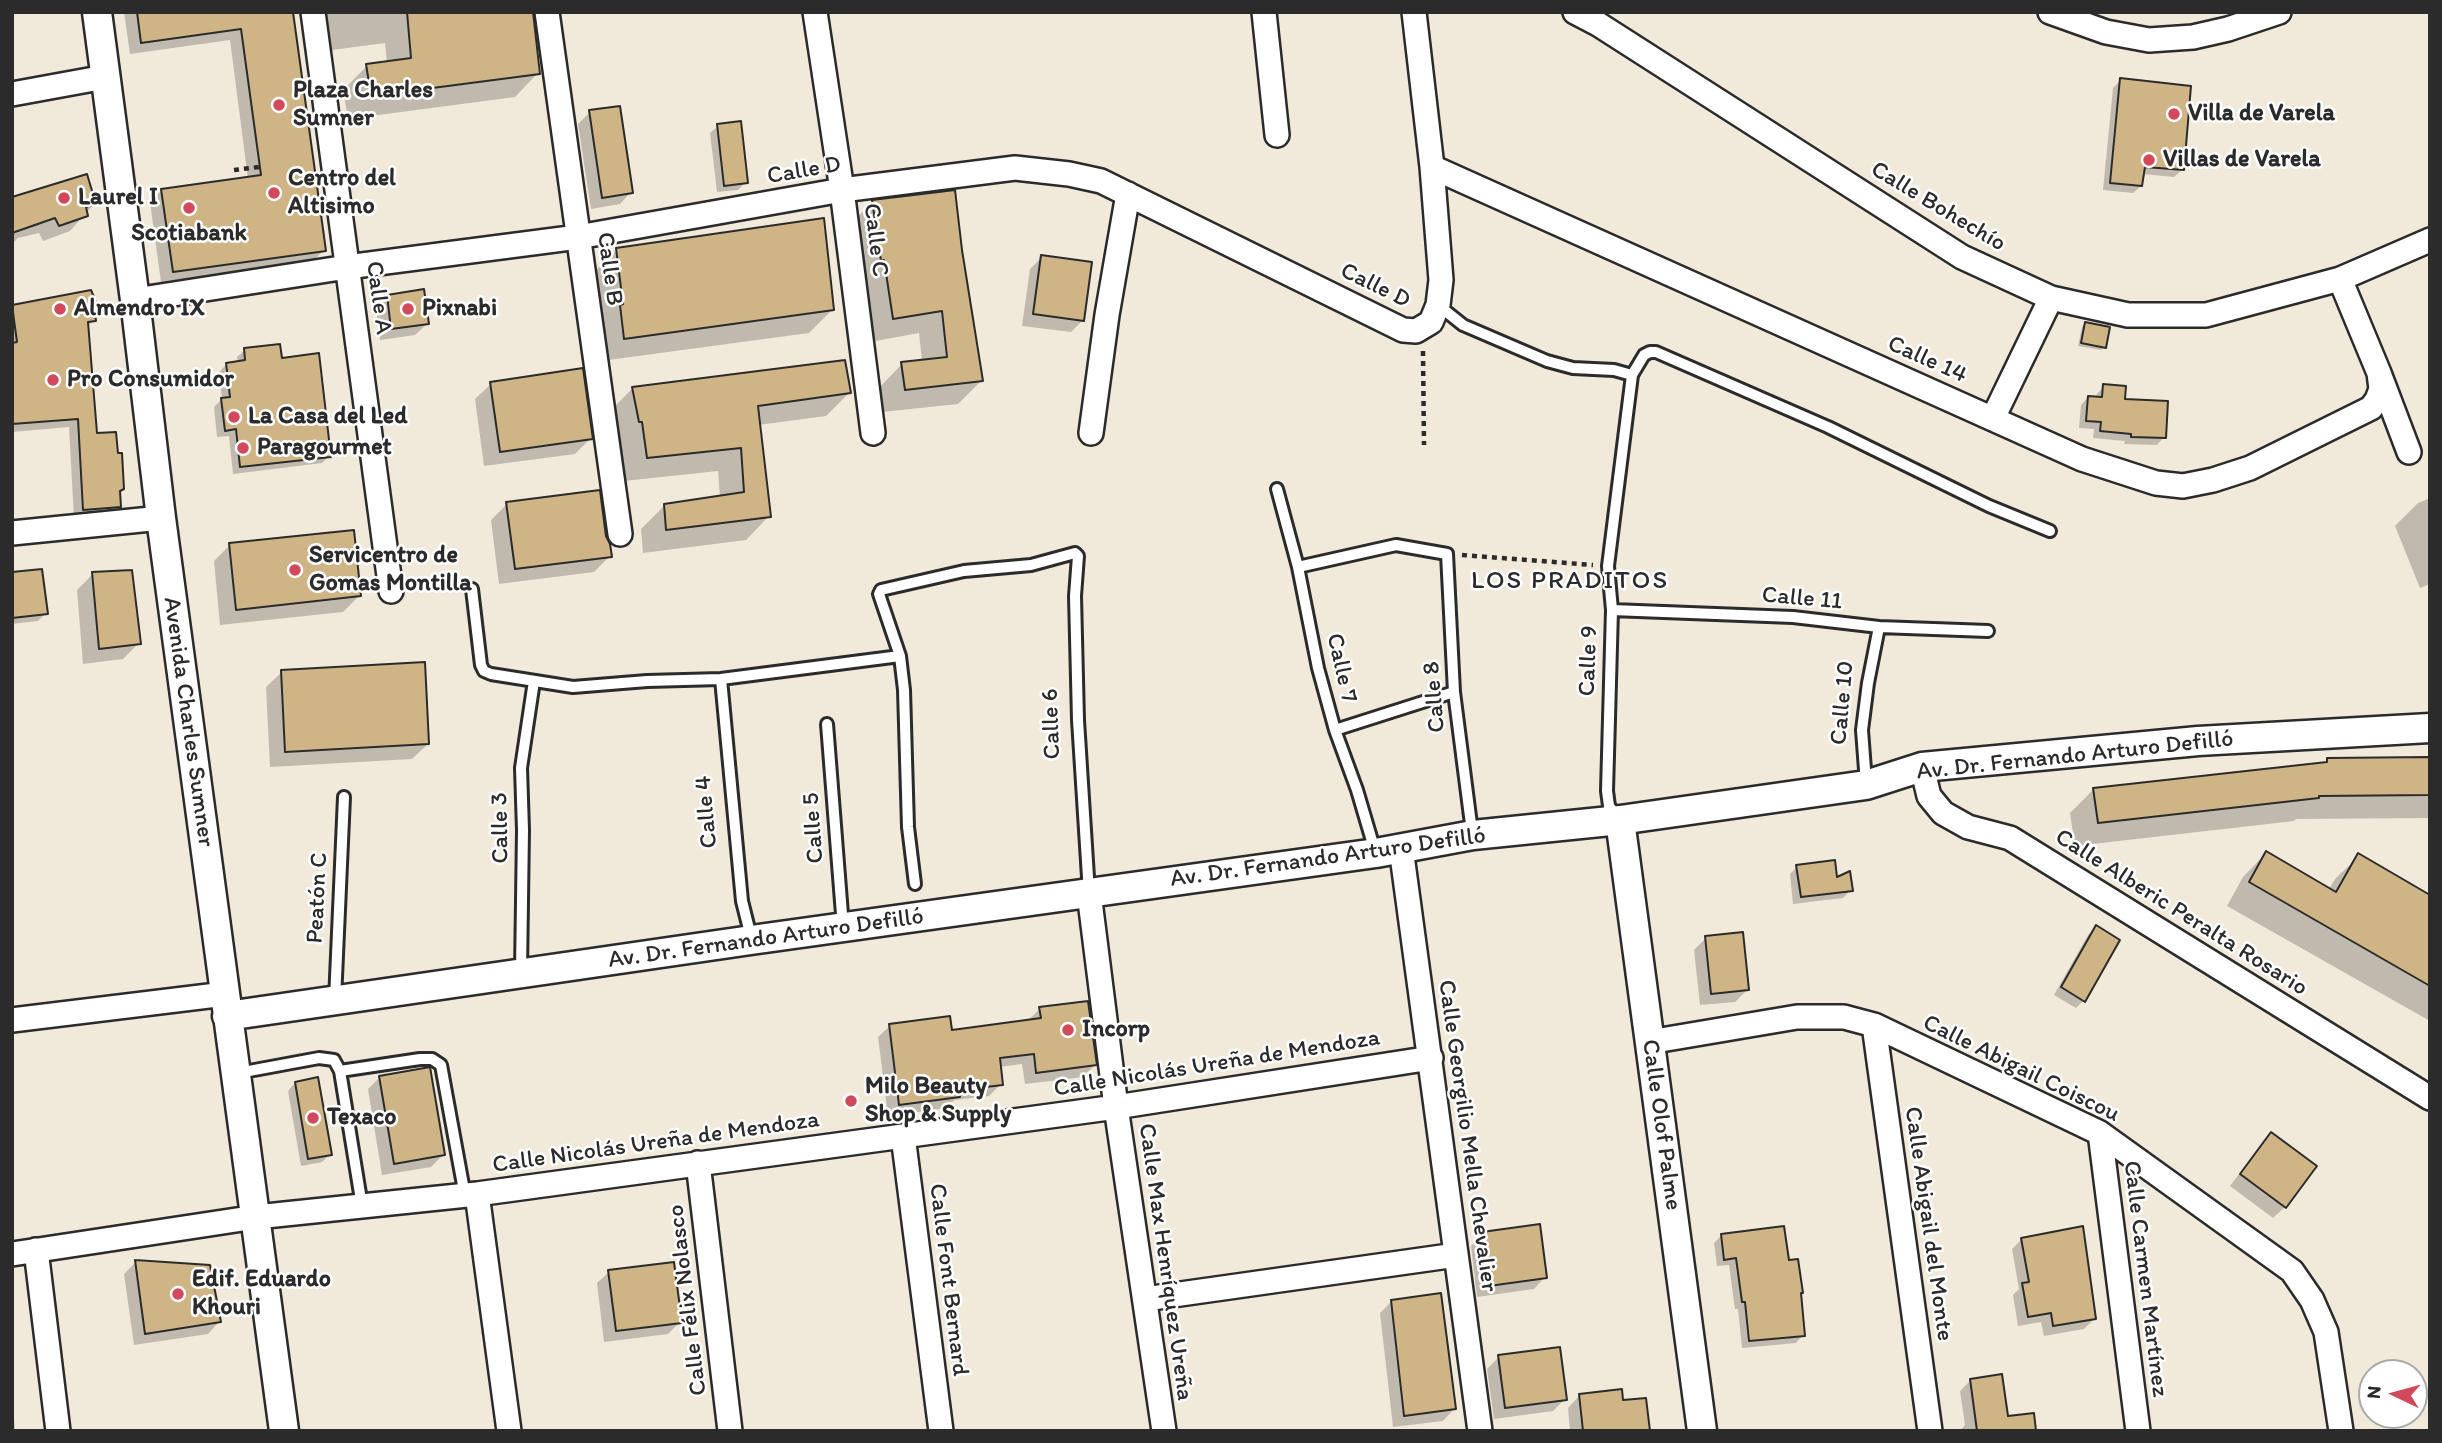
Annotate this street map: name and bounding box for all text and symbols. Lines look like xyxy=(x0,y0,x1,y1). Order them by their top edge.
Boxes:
place label: Plaza Charles Sumner xyxy=(293,77,433,133)
marker: Plaza Charles Sumner xyxy=(271,97,287,113)
place label: Villa de Varela xyxy=(2188,100,2335,128)
marker: Villa de Varela xyxy=(2166,106,2182,122)
place label: Villas de Varela xyxy=(2163,146,2321,174)
street label: Calle D xyxy=(765,150,843,192)
marker: Villas de Varela xyxy=(2141,152,2157,168)
street label: Calle Bohechío xyxy=(1865,155,2011,259)
place label: Centro del Altisimo xyxy=(288,165,396,221)
place label: Laurel I xyxy=(78,184,158,212)
marker: Centro del Altisimo xyxy=(266,185,282,201)
marker: Laurel I xyxy=(56,190,72,206)
marker: Scotiabank xyxy=(181,200,197,216)
street label: Calle C xyxy=(856,202,894,278)
place label: Scotiabank xyxy=(131,220,247,248)
street label: Calle B xyxy=(590,230,628,308)
street label: Calle D xyxy=(1335,257,1415,315)
street label: Calle A xyxy=(359,260,397,336)
place label: Almendro IX xyxy=(74,295,205,323)
place label: Pixnabi xyxy=(422,295,497,323)
marker: Almendro IX xyxy=(52,301,68,317)
marker: Pixnabi xyxy=(400,301,416,317)
street label: Calle 14 xyxy=(1883,330,1971,390)
place label: Pro Consumidor xyxy=(67,366,234,394)
marker: Pro Consumidor xyxy=(45,372,61,388)
place label: La Casa del Led xyxy=(248,403,407,431)
marker: La Casa del Led xyxy=(226,409,242,425)
place label: Paragourmet xyxy=(257,434,392,462)
marker: Paragourmet xyxy=(235,440,251,456)
place label: Servicentro de Gomas Montilla xyxy=(309,542,472,598)
marker: Servicentro de Gomas Montilla xyxy=(287,562,303,578)
district label: LOS PRADITOS xyxy=(1474,565,1666,597)
street label: Calle 11 xyxy=(1761,581,1843,617)
street label: Avenida Charles Sumner xyxy=(156,595,220,849)
street label: Calle 9 xyxy=(1573,625,1605,697)
street label: Calle 7 xyxy=(1319,631,1363,705)
street label: Calle 8 xyxy=(1418,660,1452,734)
street label: Calle 10 xyxy=(1825,660,1861,746)
street label: Calle 6 xyxy=(1036,688,1068,760)
street label: Av. Dr. Fernando Arturo Defilló xyxy=(1915,725,2235,787)
street label: Calle 4 xyxy=(689,775,725,849)
street label: Calle 3 xyxy=(486,792,516,864)
street label: Calle 5 xyxy=(797,792,831,864)
street label: Av. Dr. Fernando Arturo Defilló xyxy=(1168,822,1488,894)
street label: Calle Alberic Peralta Rosario xyxy=(2049,823,2313,1003)
street label: Peatón C xyxy=(301,852,335,944)
street label: Av. Dr. Fernando Arturo Defilló xyxy=(606,903,926,975)
street label: Calle Georgilio Mella Chevalier xyxy=(1431,978,1503,1294)
street label: Calle Abigail Coiscou xyxy=(1918,1009,2124,1129)
place label: Incorp xyxy=(1082,1016,1150,1044)
marker: Incorp xyxy=(1060,1022,1076,1038)
street label: Calle Nicolás Ureña de Mendoza xyxy=(1052,1024,1382,1104)
street label: Calle Olof Palme xyxy=(1635,1038,1687,1212)
place label: Milo Beauty Shop & Supply xyxy=(865,1073,1011,1129)
marker: Milo Beauty Shop & Supply xyxy=(843,1093,859,1109)
place label: Texaco xyxy=(327,1104,396,1132)
street label: Calle Abigail del Monte xyxy=(1897,1105,1959,1343)
street label: Calle Nicolás Ureña de Mendoza xyxy=(491,1106,821,1180)
marker: Texaco xyxy=(305,1110,321,1126)
street label: Calle Max Henríquez Ureña xyxy=(1131,1122,1199,1402)
street label: Calle Carmen Martínez xyxy=(2116,1159,2174,1399)
street label: Calle Font Bernard xyxy=(922,1182,974,1378)
street label: Calle Félix Nolasco xyxy=(662,1203,714,1397)
place label: Edif. Eduardo Khouri xyxy=(192,1266,331,1322)
marker: Edif. Eduardo Khouri xyxy=(170,1286,186,1302)
north arrow xyxy=(2358,1359,2428,1429)
text: N xyxy=(2362,1385,2386,1400)

